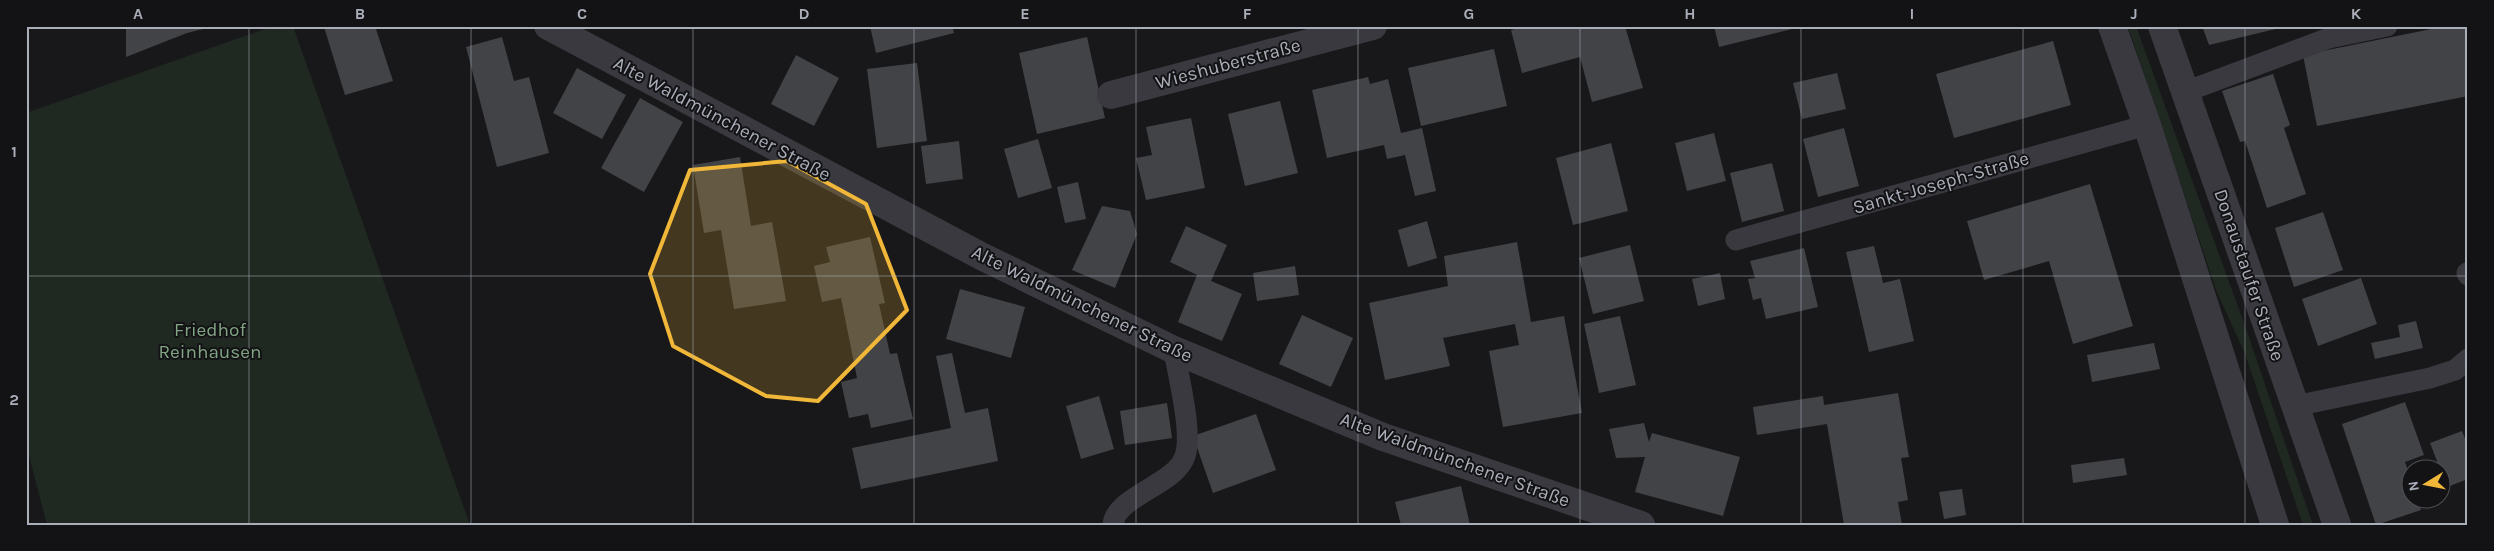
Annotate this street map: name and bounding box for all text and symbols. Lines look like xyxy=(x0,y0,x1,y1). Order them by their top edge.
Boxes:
text: A xyxy=(133,4,143,23)
text: B xyxy=(355,4,365,23)
text: C xyxy=(577,4,587,23)
text: D xyxy=(799,4,810,23)
text: E xyxy=(1020,4,1030,23)
text: F xyxy=(1243,4,1252,23)
text: G xyxy=(1464,4,1474,23)
text: H xyxy=(1684,4,1696,23)
text: I xyxy=(1910,4,1914,23)
text: J xyxy=(2130,4,2138,23)
text: K xyxy=(2351,4,2362,23)
street label: Wieshuberstraße xyxy=(1153,34,1303,94)
street label: Alte Waldmünchener Straße xyxy=(610,52,834,186)
text: 1 xyxy=(11,142,17,161)
street label: Sankt-Joseph-Straße xyxy=(1850,147,2032,219)
street label: Donaustaufer Straße xyxy=(2209,186,2289,364)
street label: Alte Waldmünchener Straße xyxy=(968,241,1196,367)
park label: Friedhof Reinhausen xyxy=(158,319,262,363)
text: 2 xyxy=(9,390,19,409)
street label: Alte Waldmünchener Straße xyxy=(1337,408,1573,512)
north arrow xyxy=(2402,458,2452,508)
text: N xyxy=(2404,480,2423,493)

